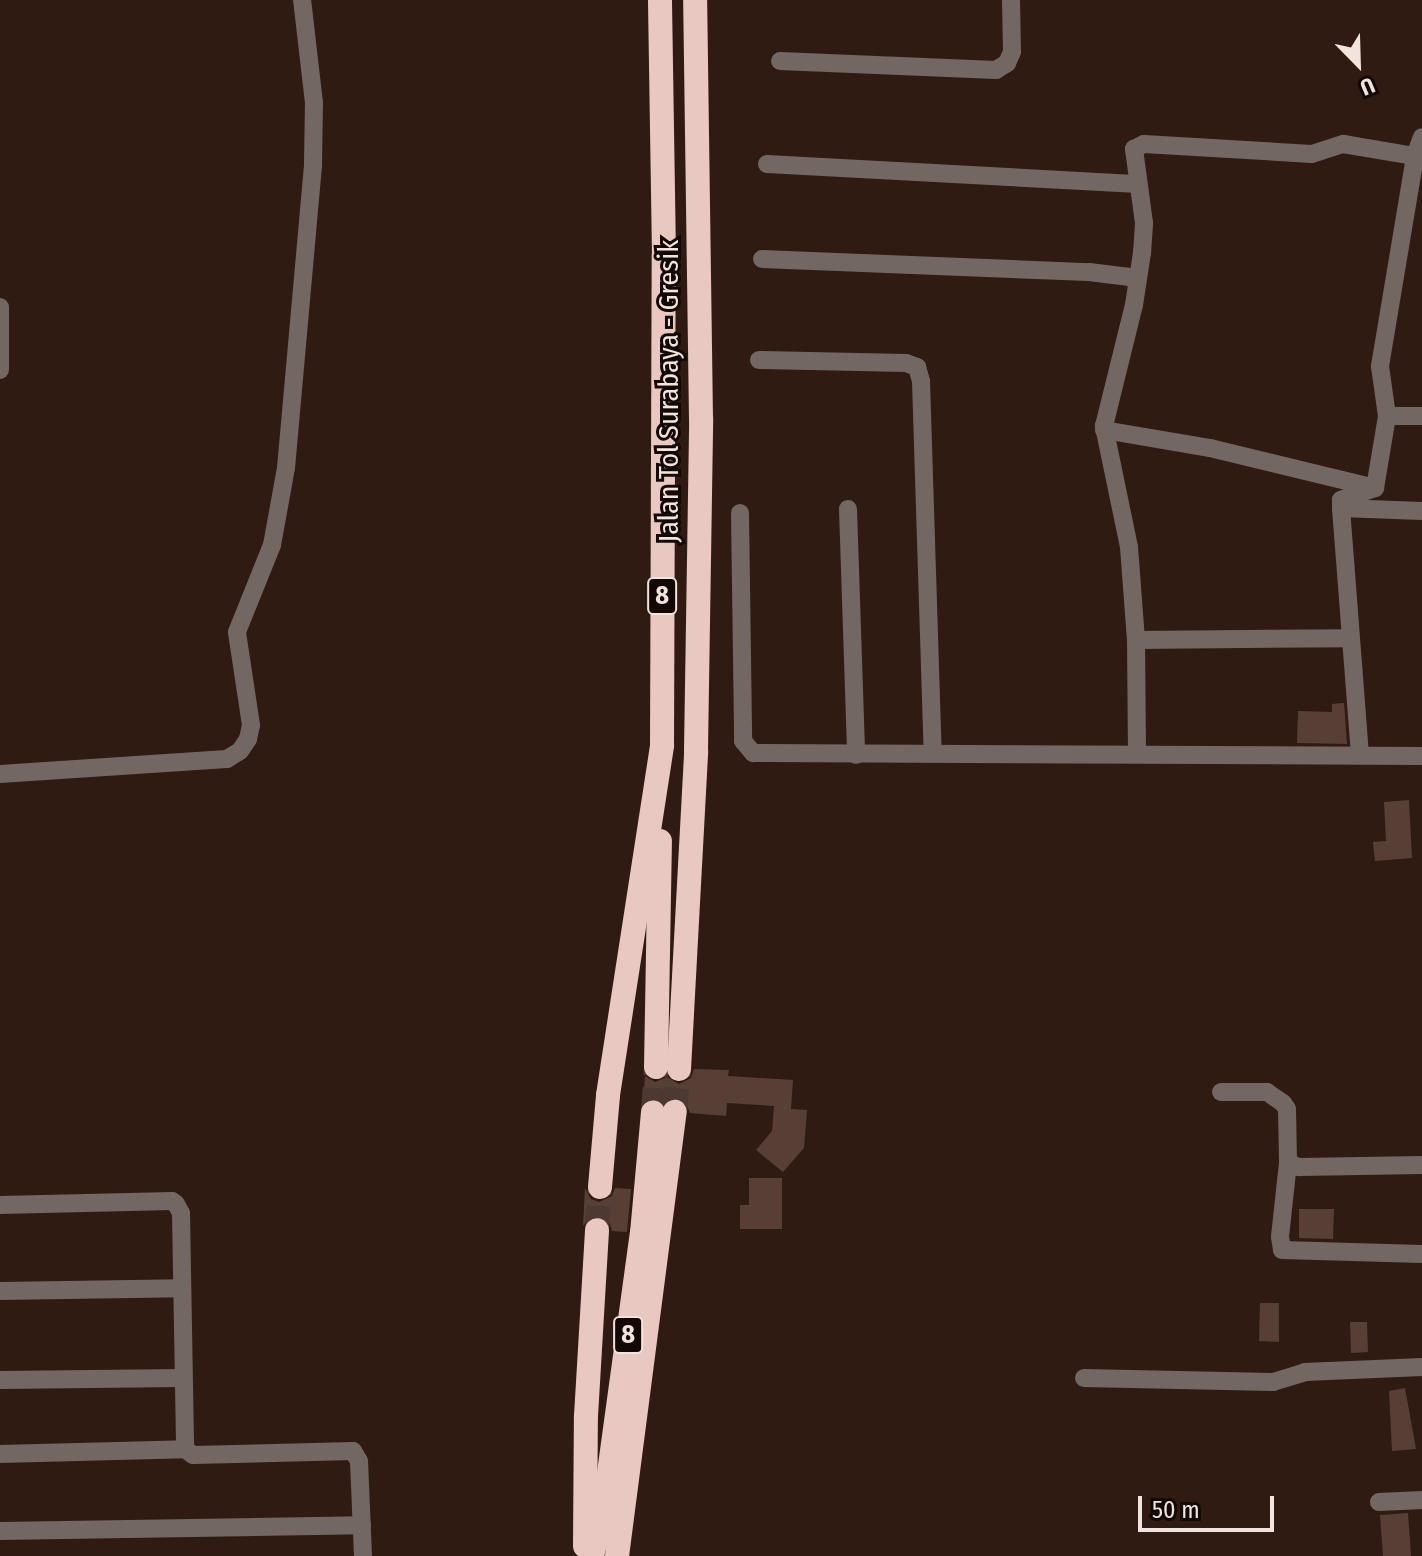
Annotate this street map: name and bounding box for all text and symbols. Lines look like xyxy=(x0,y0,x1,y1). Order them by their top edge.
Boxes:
north arrow xyxy=(1318,24,1398,104)
text: U xyxy=(1356,72,1379,102)
street label: Jalan Tol Surabaya - Gresik xyxy=(652,240,686,542)
road number: 8 xyxy=(646,574,678,618)
road number: 8 xyxy=(612,1313,644,1357)
scale bar xyxy=(1142,1480,1278,1530)
text: 50 m xyxy=(1152,1496,1200,1524)

